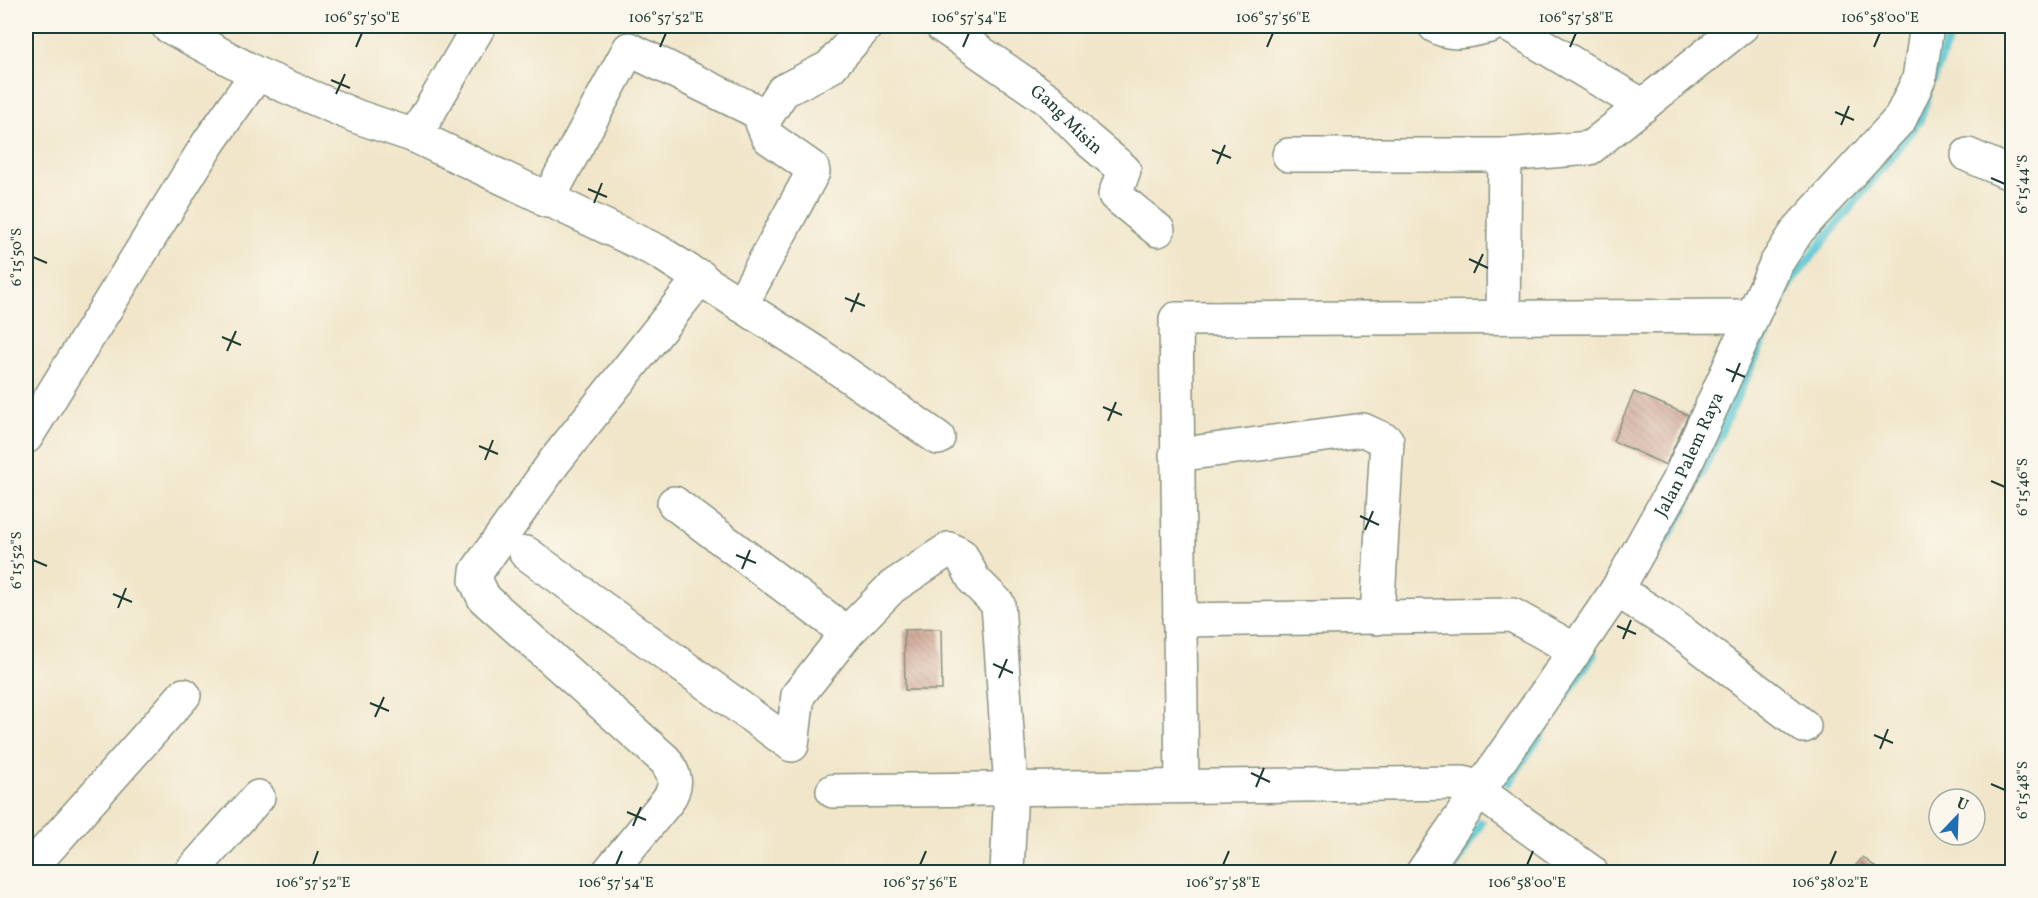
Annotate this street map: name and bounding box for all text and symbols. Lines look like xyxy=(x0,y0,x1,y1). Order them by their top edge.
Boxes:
text: 106°57'50"E xyxy=(324,8,400,29)
text: 106°57'52"E xyxy=(629,8,703,29)
text: 106°57'54"E xyxy=(931,8,1007,29)
text: 106°57'56"E xyxy=(1236,8,1310,29)
text: 106°57'58"E xyxy=(1539,8,1613,29)
text: 106°58'00"E xyxy=(1841,8,1919,29)
street label: Gang Misin xyxy=(1025,80,1108,161)
text: 6°15'44"S xyxy=(2013,154,2034,214)
text: 6°15'50"S xyxy=(7,228,28,286)
street label: Jalan Palem Raya xyxy=(1649,388,1731,522)
text: 6°15'46"S xyxy=(2013,458,2034,516)
text: 6°15'52"S xyxy=(7,531,28,589)
text: 6°15'48"S xyxy=(2013,761,2034,819)
north arrow xyxy=(1927,787,1987,847)
text: U xyxy=(1953,793,1971,817)
text: 106°57'52"E xyxy=(276,873,350,894)
text: 106°57'54"E xyxy=(578,873,654,894)
text: 106°57'56"E xyxy=(883,873,957,894)
text: 106°57'58"E xyxy=(1186,873,1260,894)
text: 106°58'00"E xyxy=(1488,873,1566,894)
text: 106°58'02"E xyxy=(1792,873,1868,894)

